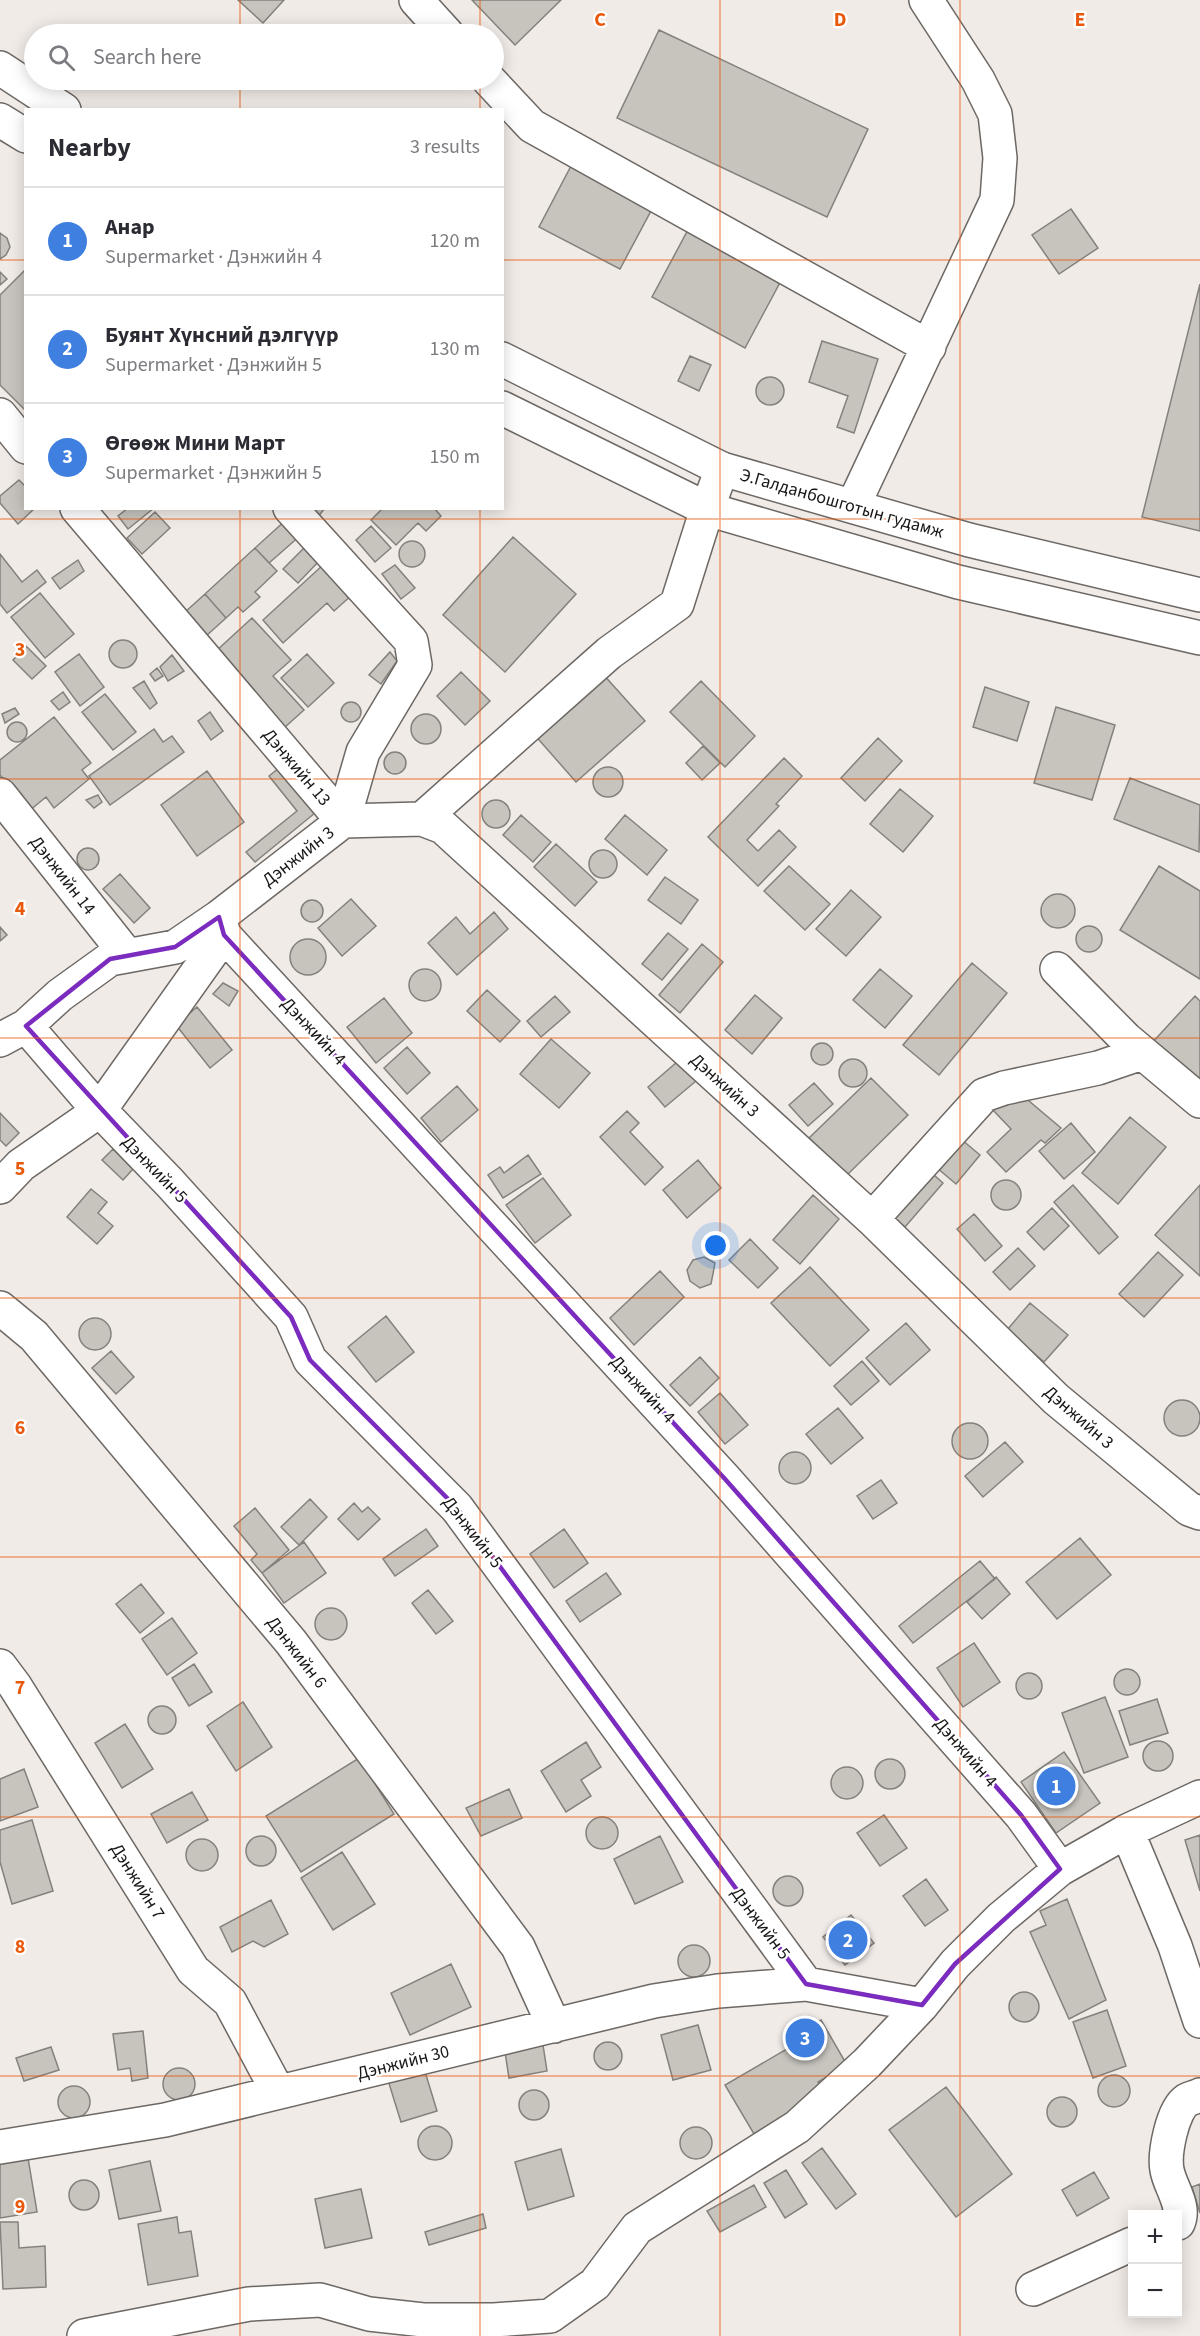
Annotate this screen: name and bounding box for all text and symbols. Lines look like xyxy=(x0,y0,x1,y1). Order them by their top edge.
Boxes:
text: C xyxy=(594,6,606,34)
text: D xyxy=(834,6,846,34)
text: E xyxy=(1075,6,1085,34)
search box xyxy=(24,24,504,90)
icon: search xyxy=(45,41,78,74)
text: Search here xyxy=(93,41,201,73)
text: Nearby xyxy=(48,129,131,166)
text: 3 results xyxy=(410,133,480,161)
text: Анар xyxy=(105,211,155,243)
text: 1 xyxy=(62,227,73,255)
text: 120 m xyxy=(430,227,480,255)
text: Supermarket · Дэнжийн 4 xyxy=(105,243,322,271)
text: Буянт Хүнсний дэлгүүр xyxy=(105,319,339,351)
text: 2 xyxy=(62,335,73,363)
text: 130 m xyxy=(430,335,480,363)
text: Supermarket · Дэнжийн 5 xyxy=(105,351,322,379)
text: Өгөөж Мини Март xyxy=(105,427,285,459)
text: 3 xyxy=(62,443,73,471)
text: 150 m xyxy=(430,443,480,471)
text: Supermarket · Дэнжийн 5 xyxy=(105,459,322,487)
street label: Э.Галданбошготын гудамж xyxy=(737,462,947,545)
text: 3 xyxy=(15,636,25,664)
street label: Дэнжийн 13 xyxy=(257,723,337,812)
street label: Дэнжийн 3 xyxy=(257,820,340,893)
street label: Дэнжийн 14 xyxy=(24,830,102,920)
text: 4 xyxy=(15,895,26,923)
street label: Дэнжийн 4 xyxy=(275,992,352,1071)
street label: Дэнжийн 3 xyxy=(685,1048,765,1123)
street label: Дэнжийн 5 xyxy=(116,1130,193,1209)
text: 5 xyxy=(15,1155,25,1183)
your location xyxy=(701,1231,730,1260)
street label: Дэнжийн 4 xyxy=(604,1350,681,1429)
street label: Дэнжийн 3 xyxy=(1038,1380,1119,1455)
text: 6 xyxy=(15,1414,25,1442)
street label: Дэнжийн 5 xyxy=(436,1491,509,1574)
street label: Дэнжийн 6 xyxy=(260,1611,333,1694)
text: 7 xyxy=(15,1674,25,1702)
street label: Дэнжийн 4 xyxy=(928,1712,1003,1793)
pin: 1 xyxy=(1036,1764,1076,1808)
street label: Дэнжийн 7 xyxy=(104,1838,171,1924)
street label: Дэнжийн 5 xyxy=(725,1882,796,1965)
pin: 2 xyxy=(828,1918,868,1962)
text: 8 xyxy=(15,1933,25,1961)
pin: 3 xyxy=(786,2016,824,2060)
street label: Дэнжийн 30 xyxy=(354,2039,452,2086)
text: 9 xyxy=(15,2193,25,2221)
map controls xyxy=(1128,2210,1182,2318)
button: + xyxy=(1128,2210,1182,2264)
button: − xyxy=(1128,2264,1182,2318)

